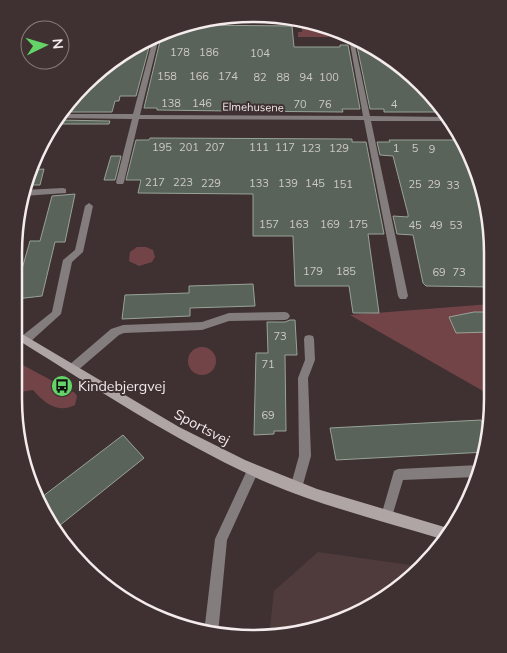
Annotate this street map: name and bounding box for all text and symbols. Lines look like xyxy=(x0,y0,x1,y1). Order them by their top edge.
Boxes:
north arrow xyxy=(20,20,70,70)
text: N xyxy=(49,38,67,50)
house number: 178 xyxy=(170,45,190,59)
house number: 186 xyxy=(199,45,219,59)
house number: 104 xyxy=(250,46,270,60)
house number: 158 xyxy=(157,69,177,83)
house number: 166 xyxy=(189,69,209,83)
house number: 174 xyxy=(218,69,238,83)
house number: 82 xyxy=(253,70,267,84)
house number: 88 xyxy=(276,70,290,84)
house number: 94 xyxy=(299,70,313,84)
house number: 100 xyxy=(319,70,339,84)
house number: 138 xyxy=(161,96,181,110)
house number: 146 xyxy=(192,96,212,110)
house number: 70 xyxy=(293,97,307,111)
house number: 76 xyxy=(318,97,332,111)
house number: 4 xyxy=(391,97,398,111)
street label: Elmehusene xyxy=(222,99,284,115)
house number: 195 xyxy=(152,140,172,154)
house number: 201 xyxy=(179,140,199,154)
house number: 207 xyxy=(205,140,225,154)
house number: 111 xyxy=(249,140,269,154)
house number: 117 xyxy=(275,140,295,154)
house number: 123 xyxy=(301,141,321,155)
house number: 129 xyxy=(329,141,349,155)
house number: 1 xyxy=(393,141,399,155)
house number: 5 xyxy=(412,141,419,155)
house number: 9 xyxy=(429,142,435,156)
house number: 217 xyxy=(145,175,165,189)
house number: 223 xyxy=(173,175,193,189)
house number: 229 xyxy=(201,176,221,190)
house number: 133 xyxy=(249,176,269,190)
house number: 139 xyxy=(278,176,298,190)
house number: 145 xyxy=(305,176,325,190)
house number: 151 xyxy=(333,177,353,191)
house number: 25 xyxy=(408,177,422,191)
house number: 29 xyxy=(427,177,441,191)
house number: 33 xyxy=(446,178,460,192)
house number: 157 xyxy=(259,217,279,231)
house number: 163 xyxy=(289,217,309,231)
house number: 169 xyxy=(320,217,340,231)
house number: 175 xyxy=(348,217,368,231)
house number: 45 xyxy=(408,218,422,232)
house number: 49 xyxy=(429,218,443,232)
house number: 53 xyxy=(449,218,463,232)
house number: 179 xyxy=(303,264,323,278)
house number: 185 xyxy=(336,264,356,278)
house number: 69 xyxy=(432,265,446,279)
house number: 73 xyxy=(452,265,466,279)
house number: 73 xyxy=(273,329,287,343)
house number: 71 xyxy=(261,357,275,371)
bus stop icon: Kindebjergvej xyxy=(50,374,74,398)
place label: Kindebjergvej xyxy=(78,377,166,395)
street label: Sportsvej xyxy=(171,405,233,449)
house number: 69 xyxy=(261,408,275,422)

